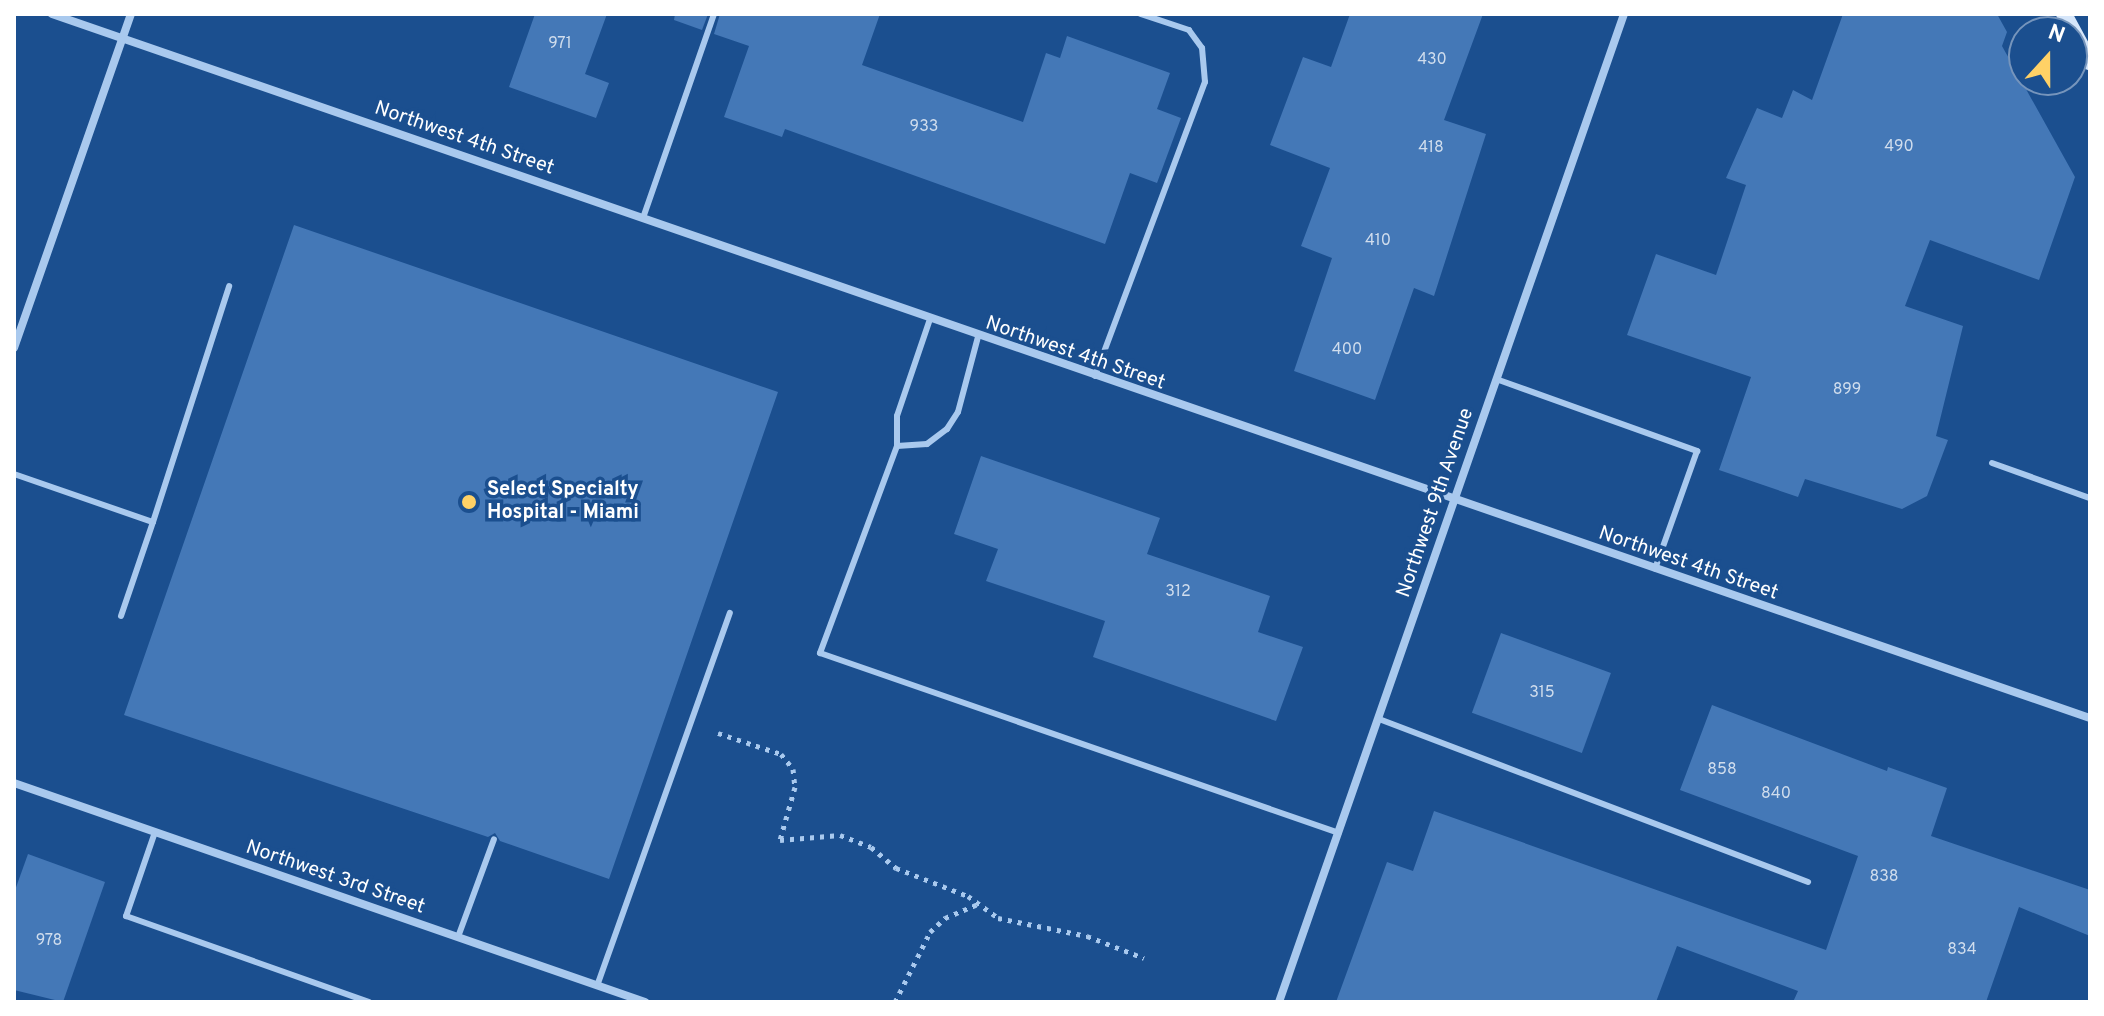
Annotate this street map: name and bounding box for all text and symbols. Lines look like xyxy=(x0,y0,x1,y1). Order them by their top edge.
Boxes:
north arrow xyxy=(2008,16,2088,96)
text: N xyxy=(2044,20,2068,50)
house number: 971 xyxy=(548,34,572,54)
house number: 430 xyxy=(1417,50,1447,70)
street label: Northwest 4th Street xyxy=(371,97,557,181)
house number: 933 xyxy=(910,117,938,137)
house number: 490 xyxy=(1884,137,1914,157)
house number: 418 xyxy=(1418,138,1444,158)
house number: 410 xyxy=(1365,231,1391,251)
street label: Northwest 4th Street xyxy=(982,312,1168,396)
house number: 400 xyxy=(1332,340,1362,360)
house number: 899 xyxy=(1833,380,1861,400)
street label: Northwest 9th Avenue xyxy=(1392,405,1480,601)
place label: Select Specialty Hospital - Miami xyxy=(487,478,639,525)
marker: Select Specialty Hospital - Miami xyxy=(458,491,480,513)
street label: Northwest 4th Street xyxy=(1595,522,1781,606)
house number: 312 xyxy=(1165,582,1191,602)
house number: 315 xyxy=(1529,683,1555,703)
house number: 858 xyxy=(1707,760,1737,780)
house number: 840 xyxy=(1761,784,1791,804)
street label: Northwest 3rd Street xyxy=(242,836,428,920)
house number: 838 xyxy=(1869,867,1899,887)
house number: 978 xyxy=(36,931,62,951)
house number: 834 xyxy=(1947,940,1977,960)

